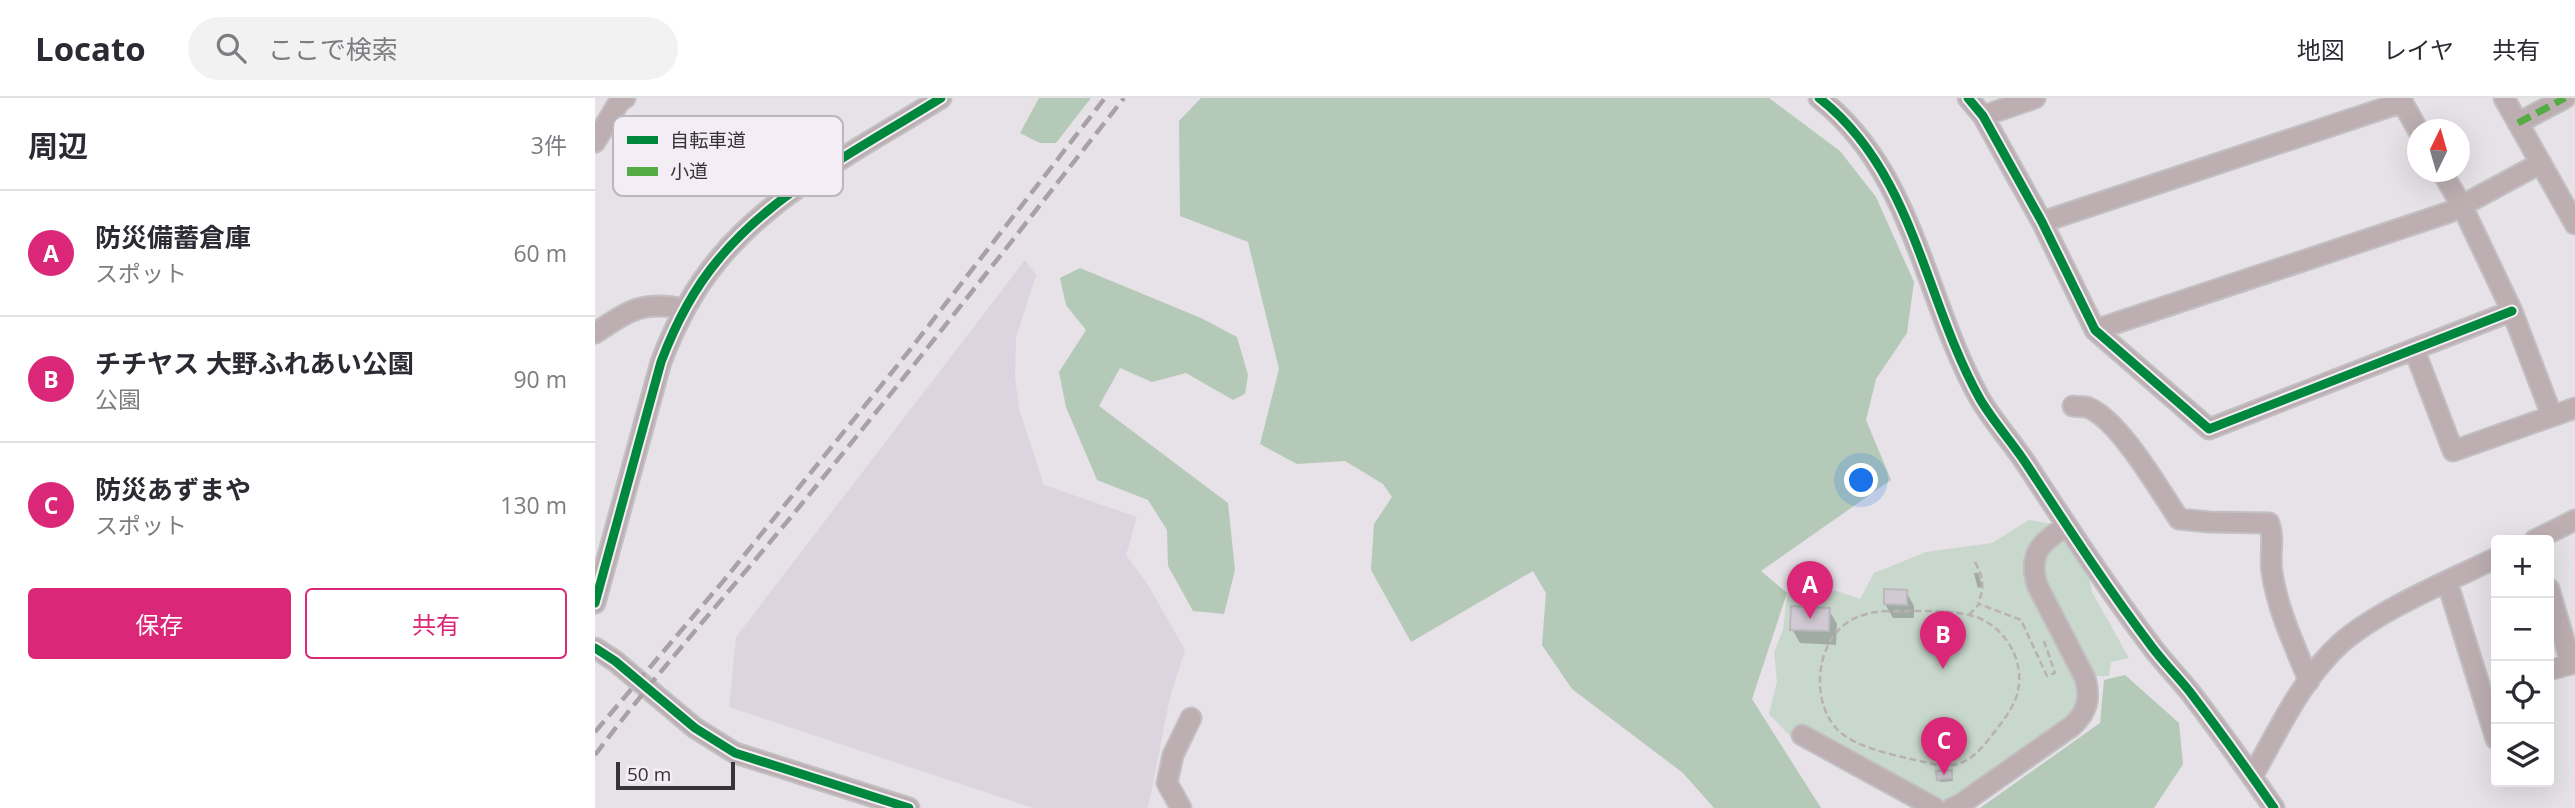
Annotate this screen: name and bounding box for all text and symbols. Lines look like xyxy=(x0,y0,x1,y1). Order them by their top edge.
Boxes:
search box xyxy=(188,17,678,80)
text: Locato xyxy=(35,26,146,71)
icon: search xyxy=(212,29,250,67)
text: ここで検索 xyxy=(268,31,398,67)
text: 地図 xyxy=(2297,33,2345,66)
text: レイヤ xyxy=(2383,33,2454,66)
text: 共有 xyxy=(2492,33,2540,66)
legend xyxy=(613,116,843,196)
north arrow xyxy=(2407,119,2470,182)
text: 周辺 xyxy=(28,125,88,166)
text: 自転車道 xyxy=(670,127,746,153)
text: 3件 xyxy=(531,129,567,161)
text: 小道 xyxy=(670,158,708,184)
text: 防災備蓄倉庫 xyxy=(95,219,251,255)
text: A xyxy=(43,237,59,269)
text: 60 m xyxy=(513,237,567,269)
text: スポット xyxy=(95,257,187,289)
text: チチヤス 大野ふれあい公園 xyxy=(95,345,414,381)
text: B xyxy=(43,363,59,395)
text: 90 m xyxy=(513,363,567,395)
text: 公園 xyxy=(95,383,141,415)
your location xyxy=(1844,463,1878,497)
text: 防災あずまや xyxy=(95,471,251,507)
text: C xyxy=(44,489,58,521)
text: 130 m xyxy=(500,489,567,521)
text: スポット xyxy=(95,509,187,541)
map controls xyxy=(2491,535,2554,787)
button: + xyxy=(2491,535,2554,598)
pin: A xyxy=(1787,561,1833,619)
button: 保存 xyxy=(28,588,291,659)
button: 共有 xyxy=(305,588,567,659)
button: − xyxy=(2491,598,2554,661)
pin: B xyxy=(1920,611,1966,669)
button: locate xyxy=(2491,661,2554,724)
pin: C xyxy=(1921,717,1967,775)
button: layers xyxy=(2491,724,2554,787)
scale bar xyxy=(616,759,735,791)
text: 50 m xyxy=(627,761,671,787)

